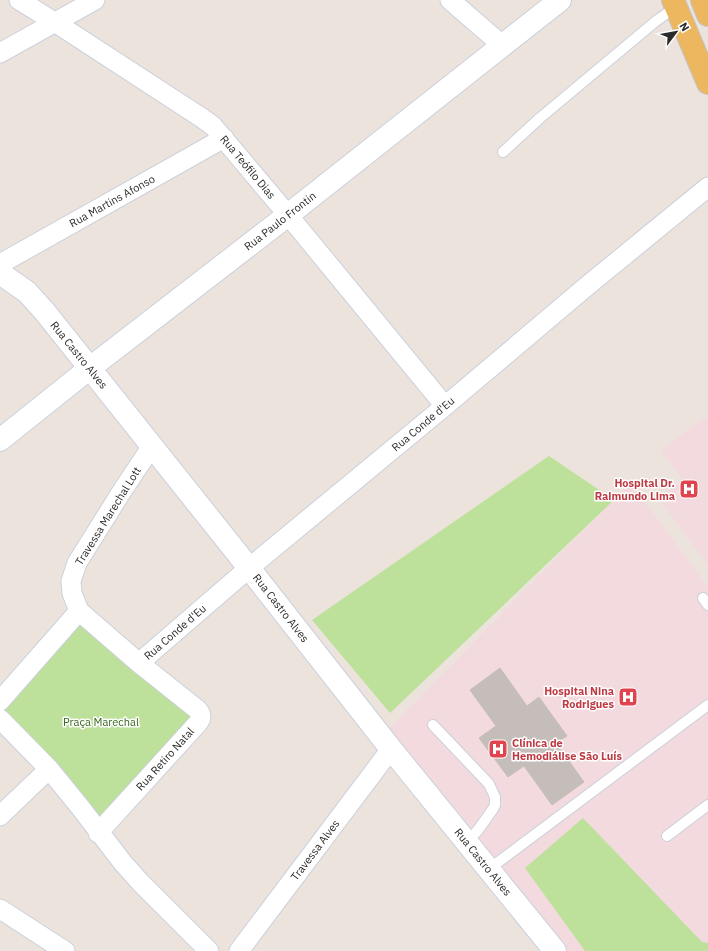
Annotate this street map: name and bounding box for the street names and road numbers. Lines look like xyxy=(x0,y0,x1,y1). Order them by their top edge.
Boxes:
street label: Rua Teófilo Dias xyxy=(217,132,279,202)
street label: Rua Martins Afonso xyxy=(67,172,157,230)
street label: Rua Paulo Frontin xyxy=(241,189,319,253)
street label: Rua Castro Alves xyxy=(47,318,111,392)
street label: Rua Conde d'Eu xyxy=(389,394,457,454)
street label: Travessa Marechal Lott xyxy=(72,464,144,568)
street label: Rua Castro Alves xyxy=(250,571,312,645)
street label: Rua Conde d'Eu xyxy=(141,601,209,663)
street label: Rua Retiro Natal xyxy=(133,724,197,794)
street label: Travessa Alves xyxy=(288,817,342,883)
street label: Rua Castro Alves xyxy=(451,825,515,899)

